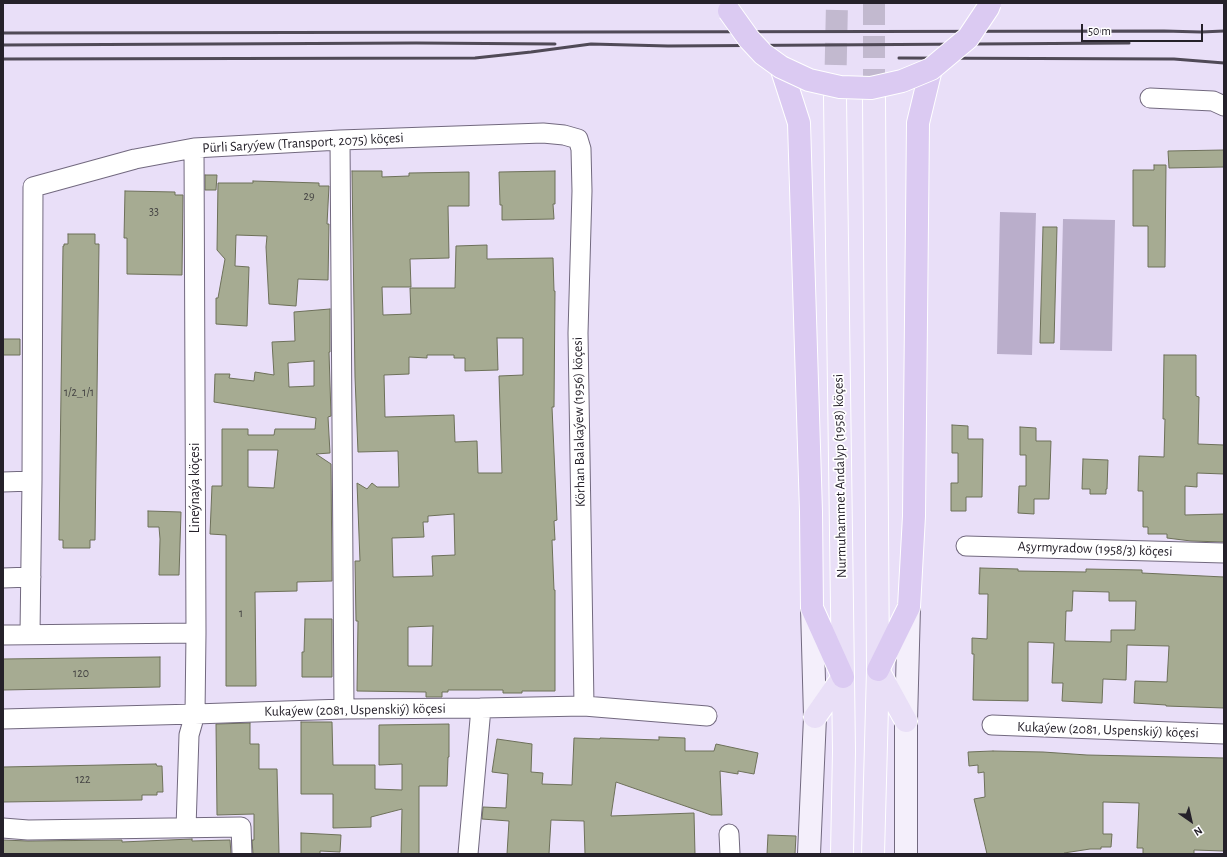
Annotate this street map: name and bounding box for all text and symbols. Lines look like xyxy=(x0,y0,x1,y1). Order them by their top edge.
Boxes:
scale bar xyxy=(1083,16,1205,42)
text: 50 m xyxy=(1088,25,1111,37)
street label: Pürli Saryýew (Transport, 2075) köçesi xyxy=(202,129,404,157)
house number: 29 xyxy=(303,189,315,203)
house number: 33 xyxy=(149,204,159,218)
street label: Körhan Balakaýew (1956) köçesi xyxy=(569,337,589,507)
street label: Nurmuhammet Andalyp (1958) köçesi xyxy=(830,374,850,578)
house number: 1/2_1/1 xyxy=(64,385,94,399)
street label: Lineýnaýa köçesi xyxy=(187,443,203,533)
street label: Aşyrmyradow (1958/3) köçesi xyxy=(1017,538,1173,560)
house number: 1 xyxy=(239,606,243,620)
house number: 120 xyxy=(73,666,89,680)
street label: Kukaýew (2081, Uspenskiý) köçesi xyxy=(264,700,446,720)
street label: Kukaýew (2081, Uspenskiý) köçesi xyxy=(1017,718,1199,742)
house number: 122 xyxy=(75,772,91,786)
north arrow xyxy=(1171,801,1211,841)
text: N xyxy=(1192,825,1204,838)

